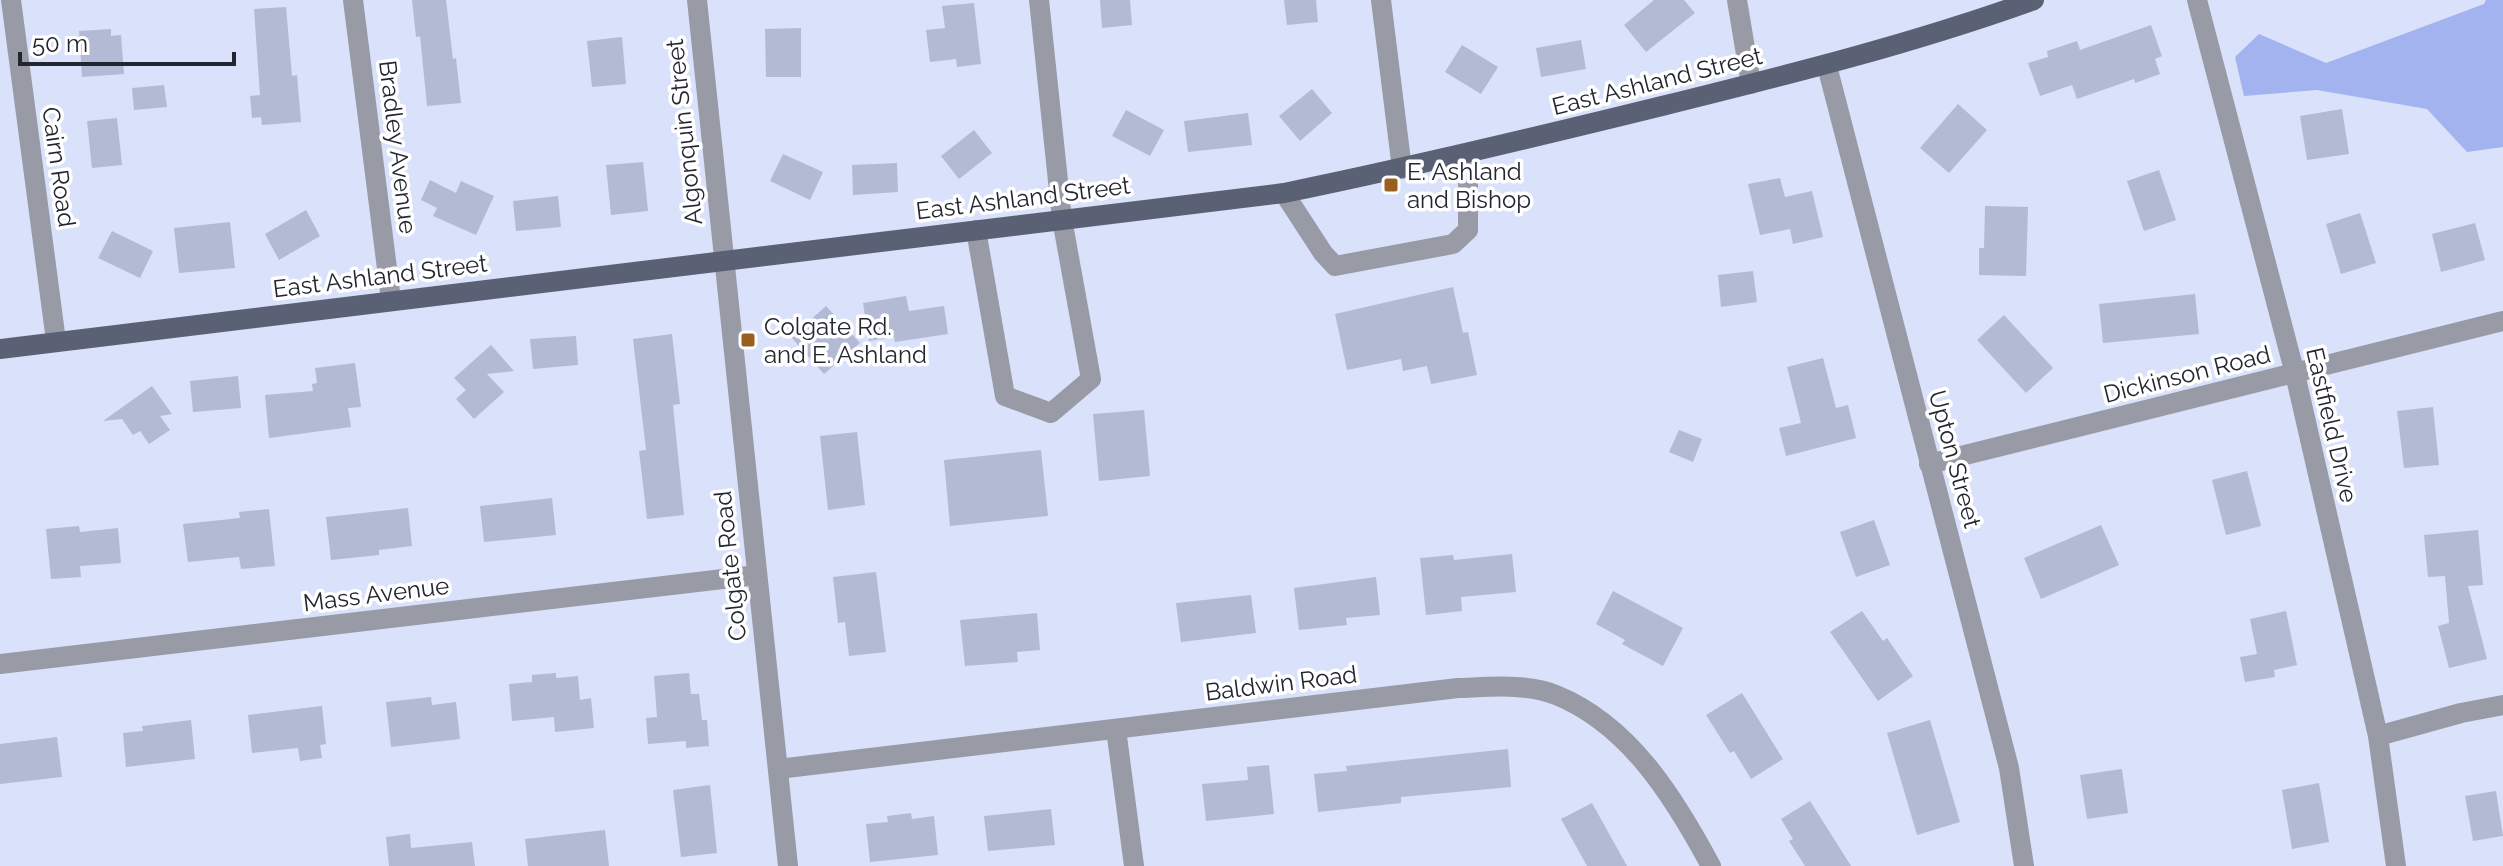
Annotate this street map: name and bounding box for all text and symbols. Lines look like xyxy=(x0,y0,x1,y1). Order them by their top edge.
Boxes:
scale bar xyxy=(20,16,234,66)
text: 50 m xyxy=(32,29,88,58)
street label: Algonquin Street xyxy=(660,38,708,226)
street label: East Ashland Street xyxy=(1549,41,1765,121)
street label: Bradley Avenue xyxy=(373,59,423,235)
street label: Cairn Road xyxy=(36,105,82,229)
place label: E. Ashland and Bishop xyxy=(1407,157,1531,214)
street label: East Ashland Street xyxy=(914,170,1132,226)
marker: E. Ashland and Bishop xyxy=(1382,176,1400,194)
street label: East Ashland Street xyxy=(271,248,489,304)
place label: Colgate Rd. and E. Ashland xyxy=(764,312,927,369)
marker: Colgate Rd. and E. Ashland xyxy=(739,331,757,349)
street label: Dickinson Road xyxy=(2101,339,2273,409)
street label: Eastfield Drive xyxy=(2300,345,2364,505)
street label: Upton Street xyxy=(1923,387,1987,531)
street label: Colgate Road xyxy=(708,490,752,642)
street label: Mass Avenue xyxy=(301,571,451,617)
street label: Baldwin Road xyxy=(1203,659,1359,707)

